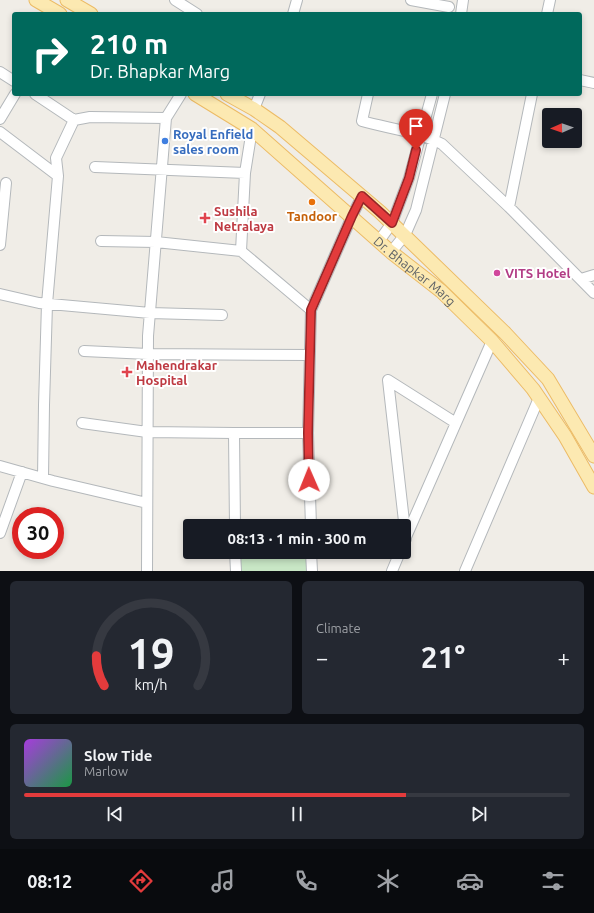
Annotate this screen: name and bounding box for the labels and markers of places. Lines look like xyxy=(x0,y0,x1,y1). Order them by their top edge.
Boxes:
pin xyxy=(399,109,433,150)
place label: Royal Enfield sales room xyxy=(173,127,253,156)
marker: Royal Enfield sales room xyxy=(160,136,170,146)
marker: Tandoor xyxy=(307,197,317,207)
place label: Sushila Netralaya xyxy=(214,204,274,233)
place label: Tandoor xyxy=(287,209,338,223)
marker: Sushila Netralaya xyxy=(199,212,211,224)
place label: VITS Hotel xyxy=(505,266,570,280)
marker: VITS Hotel xyxy=(492,268,502,278)
place label: Mahendrakar Hospital xyxy=(136,358,218,387)
marker: Mahendrakar Hospital xyxy=(121,366,133,378)

